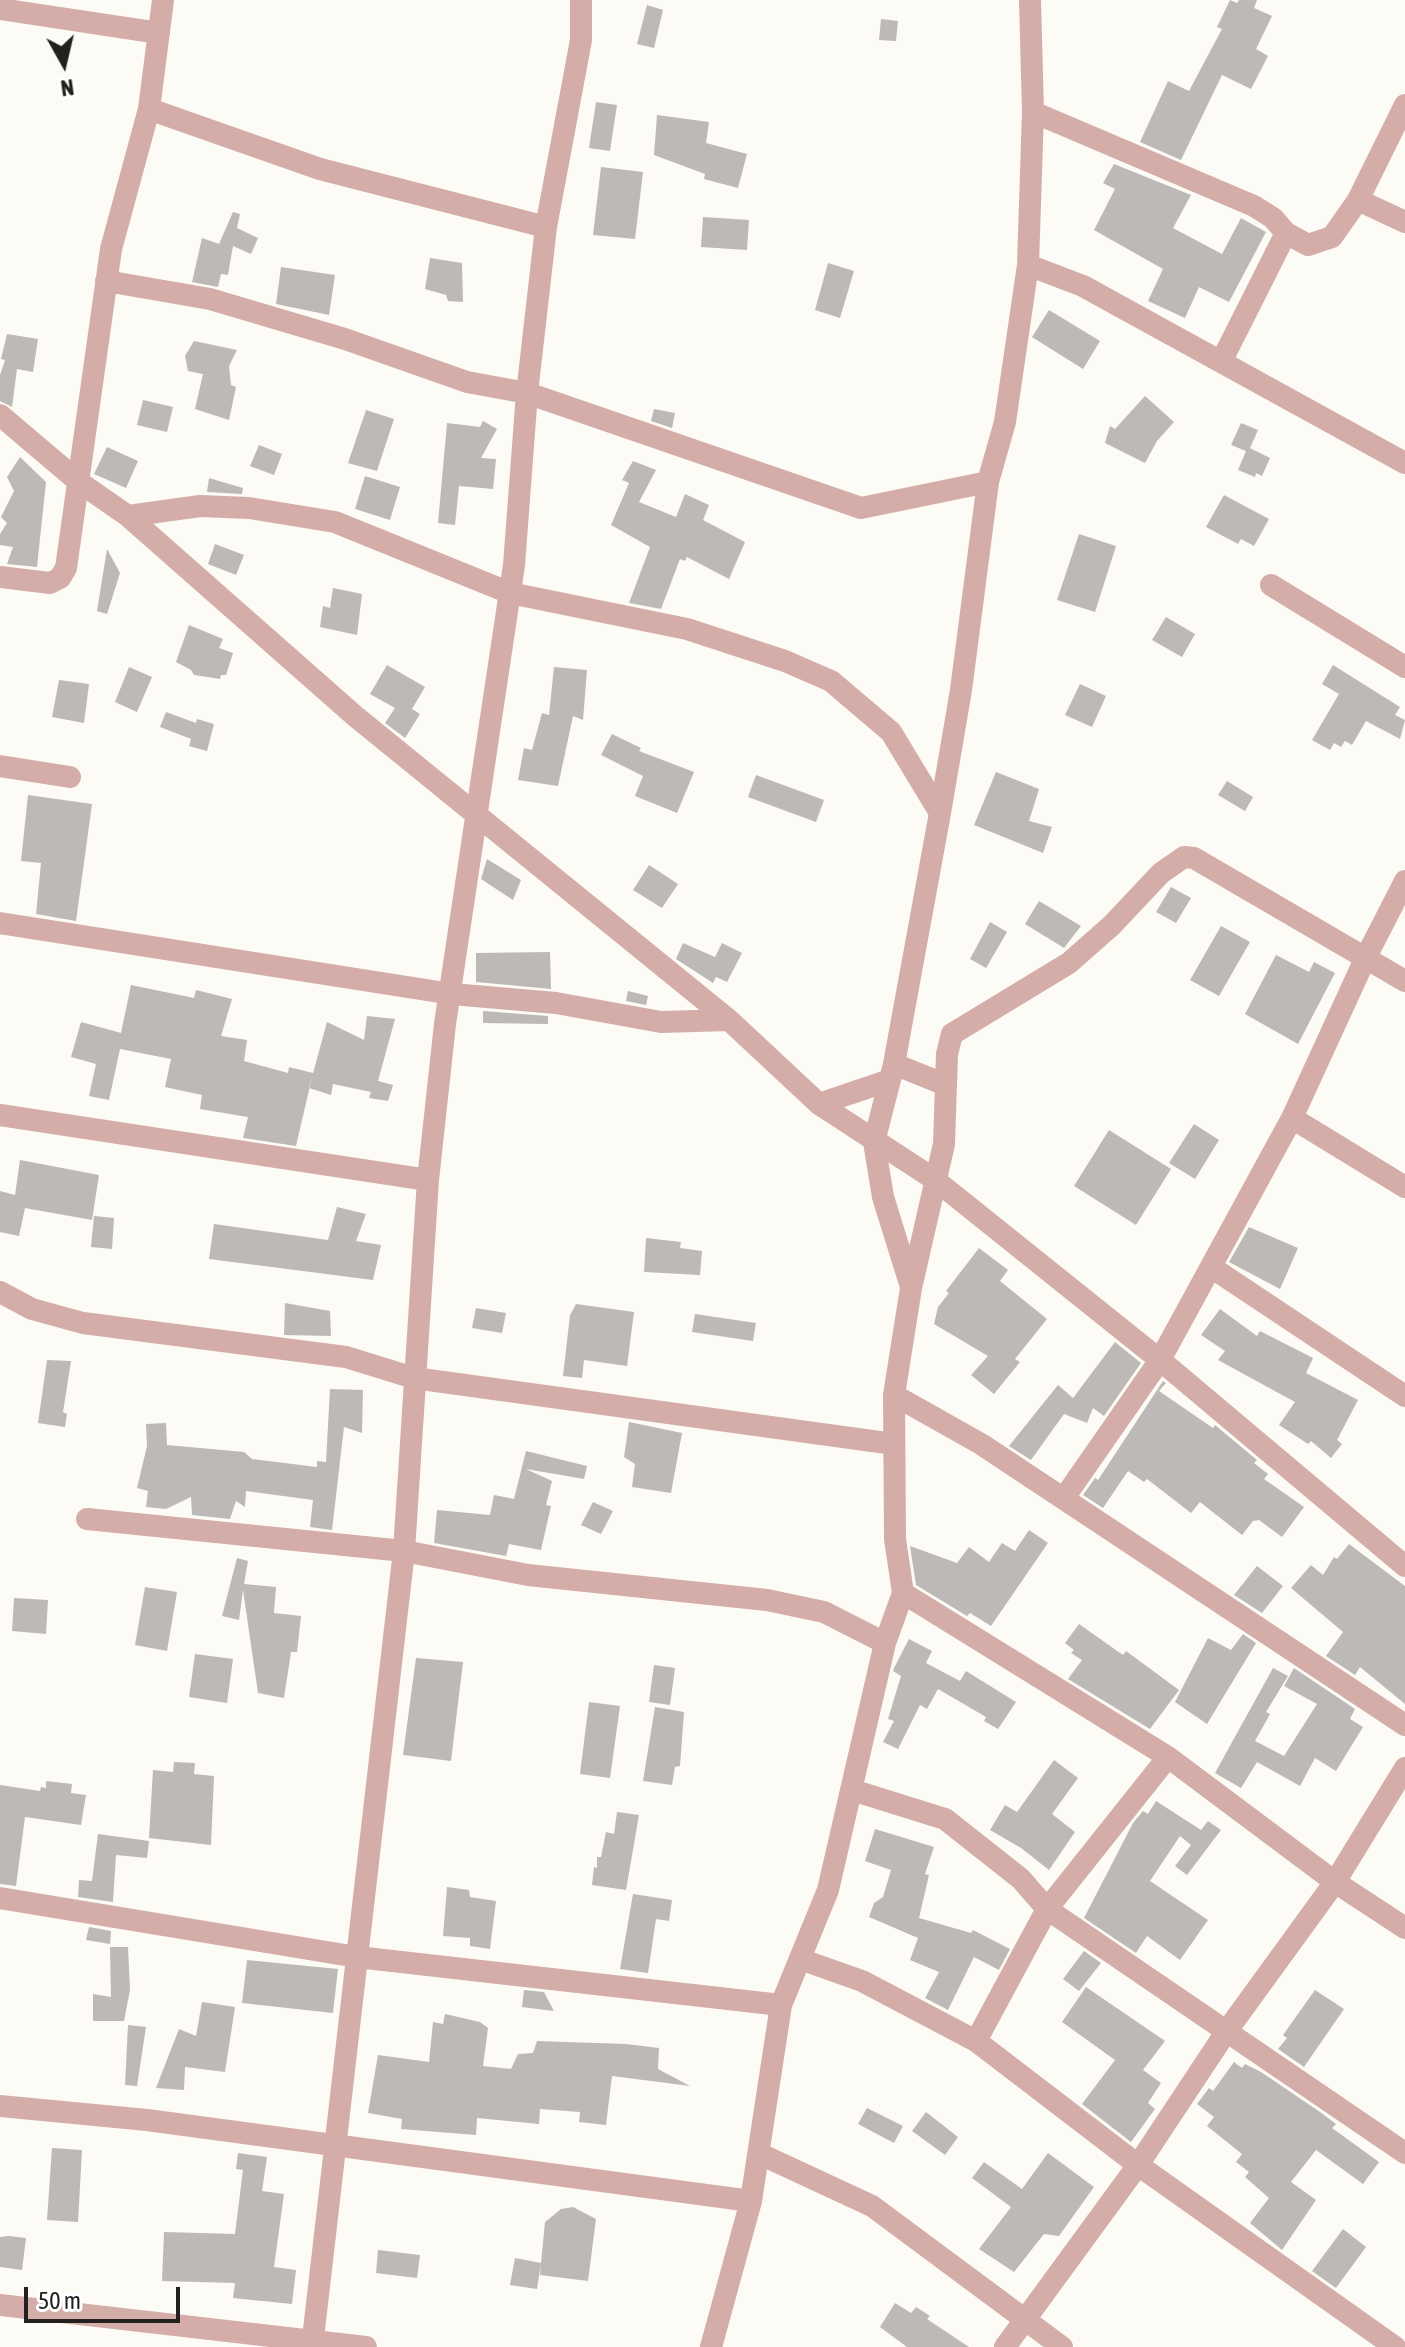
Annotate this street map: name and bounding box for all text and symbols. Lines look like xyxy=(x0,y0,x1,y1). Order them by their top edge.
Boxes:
north arrow xyxy=(24,24,104,104)
text: N xyxy=(59,74,76,102)
scale bar xyxy=(28,2271,184,2321)
text: 50 m xyxy=(38,2287,81,2314)

